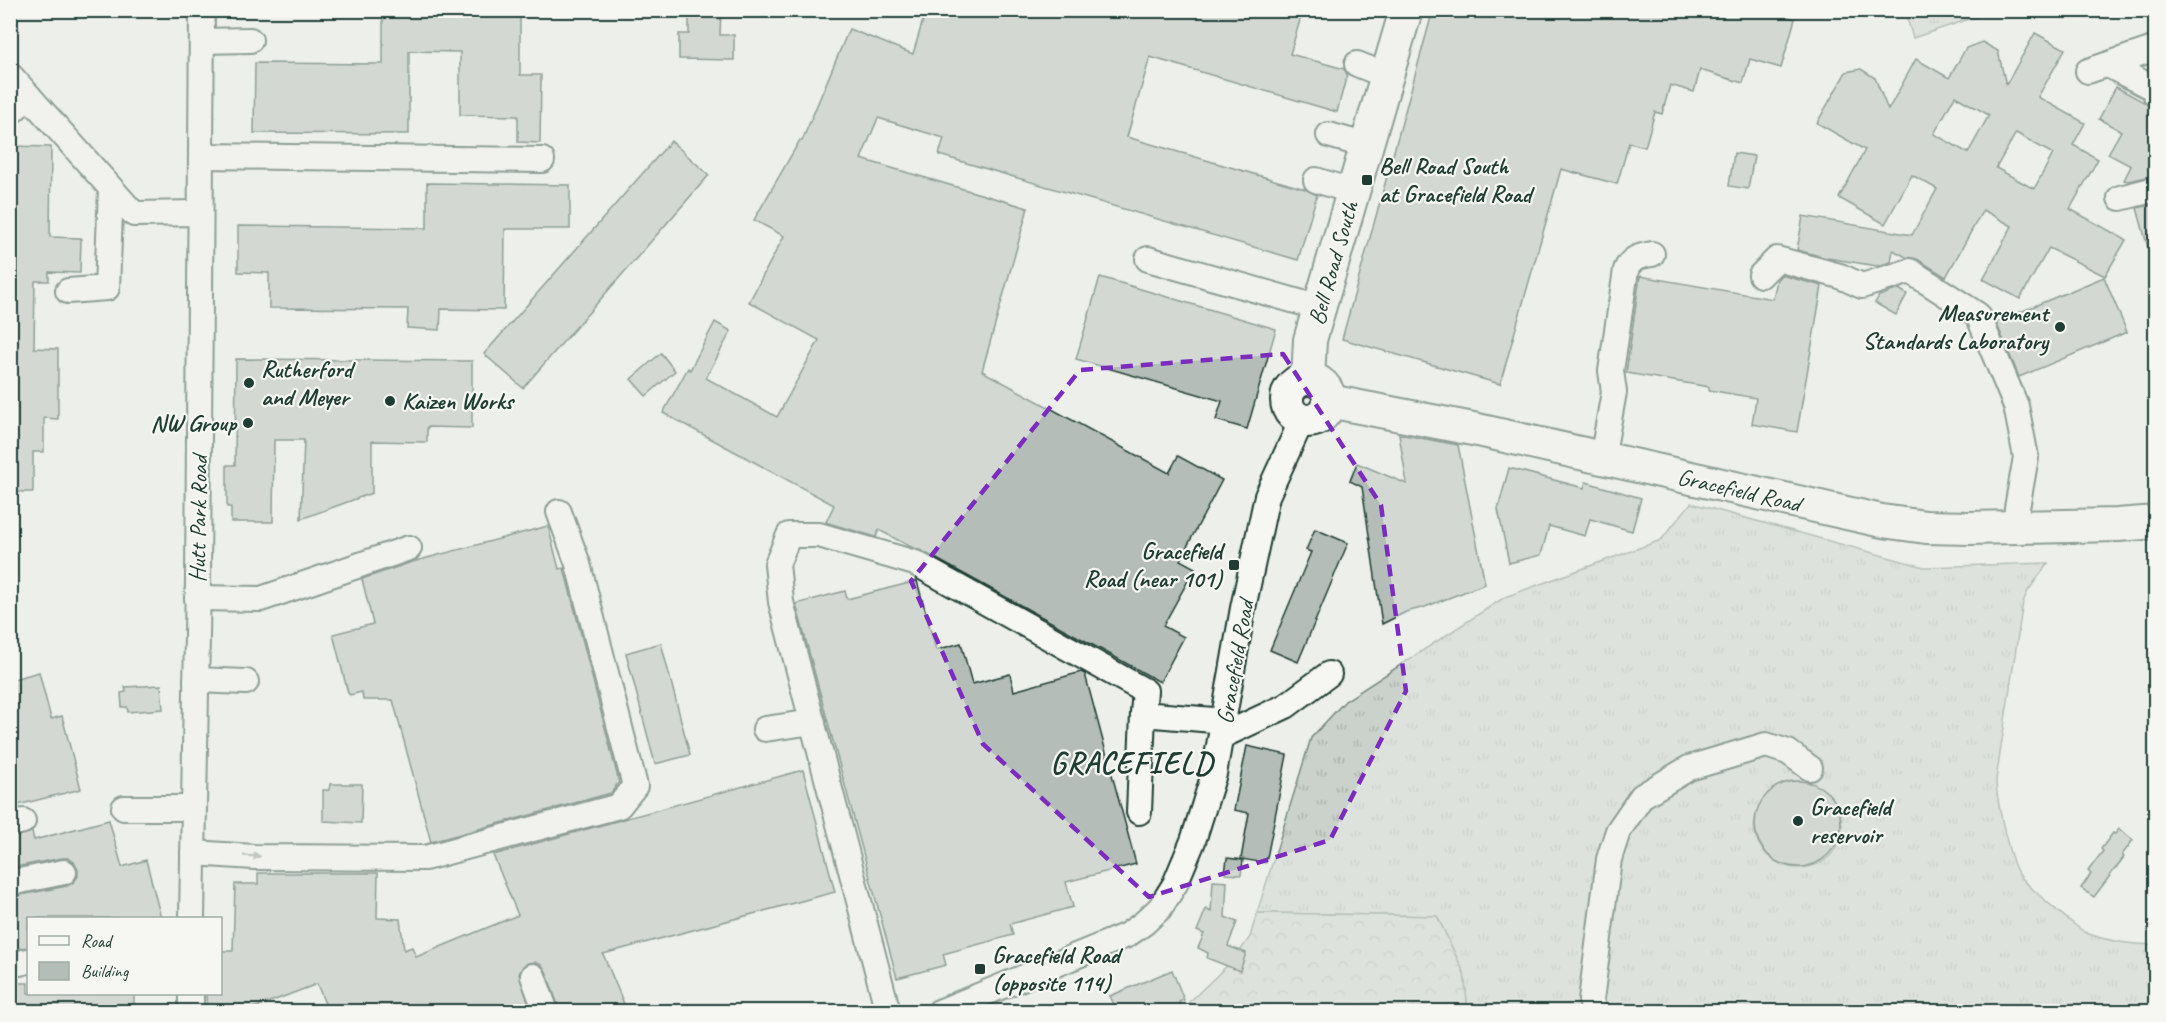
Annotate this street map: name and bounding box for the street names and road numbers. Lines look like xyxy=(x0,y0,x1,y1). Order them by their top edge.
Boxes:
street label: Bell Road South xyxy=(1301,197,1365,328)
street label: Hutt Park Road xyxy=(182,452,214,583)
street label: Gracefield Road xyxy=(1675,461,1807,519)
street label: Gracefield Road xyxy=(1209,594,1261,726)

